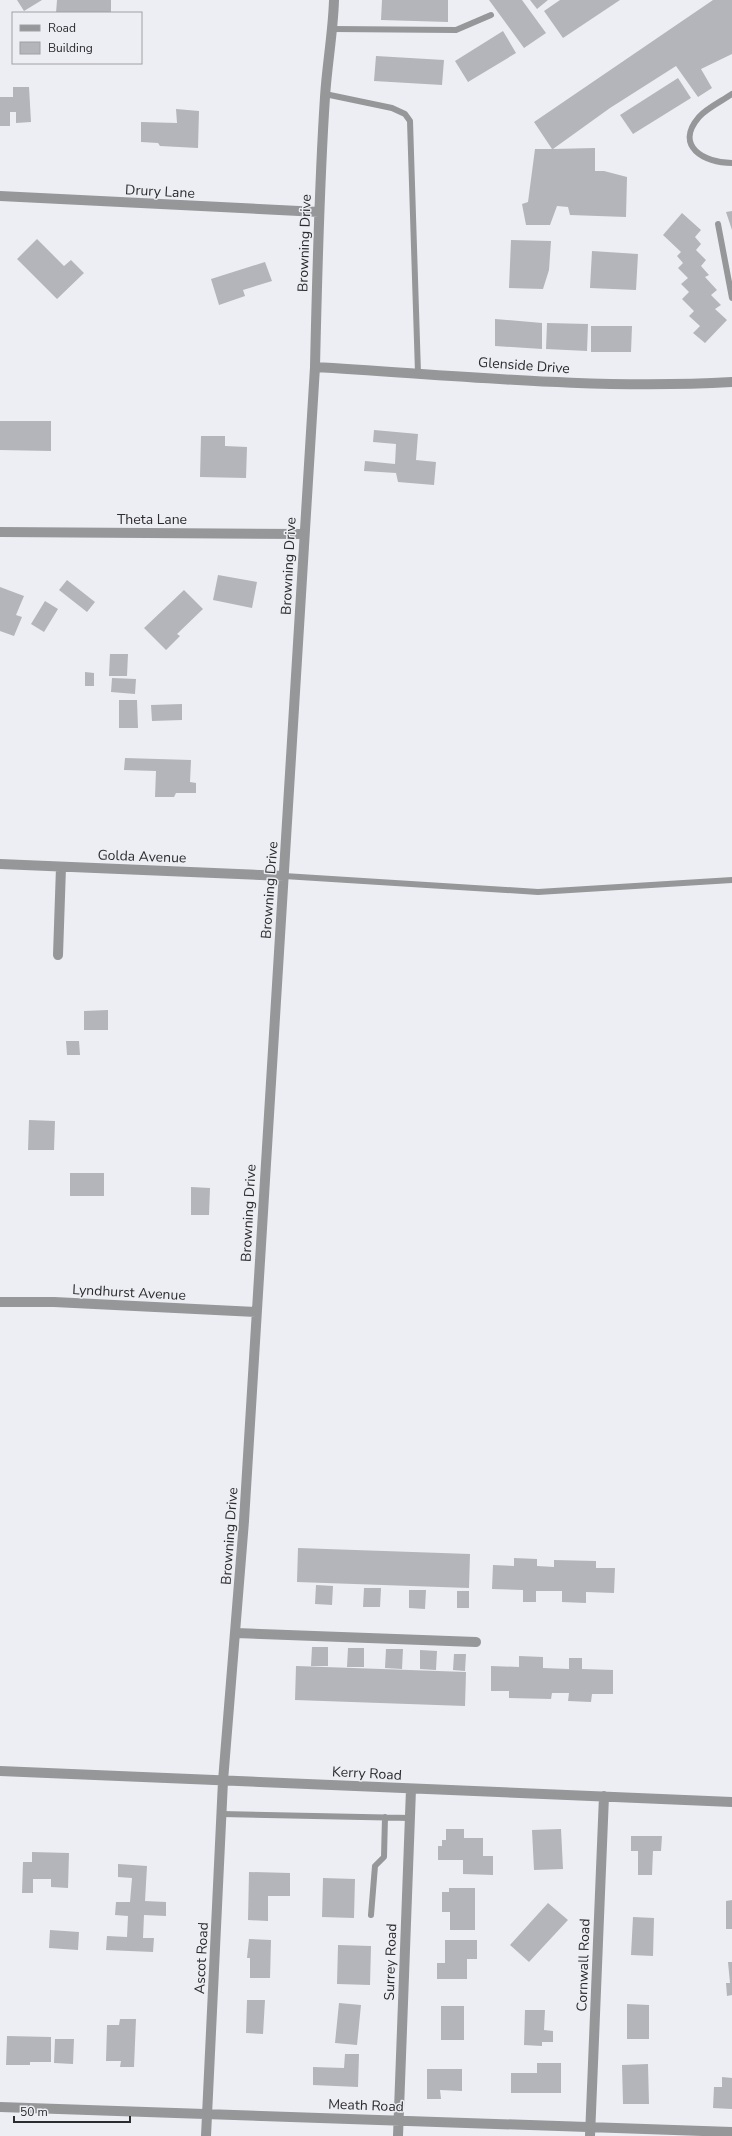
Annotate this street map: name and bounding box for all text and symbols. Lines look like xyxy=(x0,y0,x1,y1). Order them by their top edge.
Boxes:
legend xyxy=(12,12,142,64)
text: Road xyxy=(48,20,76,36)
text: Building xyxy=(48,40,93,56)
street label: Drury Lane xyxy=(125,180,195,203)
street label: Browning Drive xyxy=(293,194,316,292)
street label: Glenside Drive xyxy=(477,353,571,378)
street label: Theta Lane xyxy=(117,510,187,529)
street label: Browning Drive xyxy=(276,517,301,615)
street label: Browning Drive xyxy=(257,840,282,940)
street label: Golda Avenue xyxy=(97,845,187,868)
street label: Browning Drive xyxy=(236,1164,261,1262)
street label: Lyndhurst Avenue xyxy=(72,1280,186,1305)
street label: Browning Drive xyxy=(217,1486,242,1586)
street label: Kerry Road xyxy=(332,1762,402,1785)
street label: Cornwall Road xyxy=(572,1918,595,2012)
street label: Ascot Road xyxy=(190,1922,213,1994)
street label: Surrey Road xyxy=(380,1923,401,2001)
street label: Meath Road xyxy=(328,2095,404,2116)
scale bar xyxy=(14,2098,130,2124)
text: 50 m xyxy=(20,2104,48,2120)

